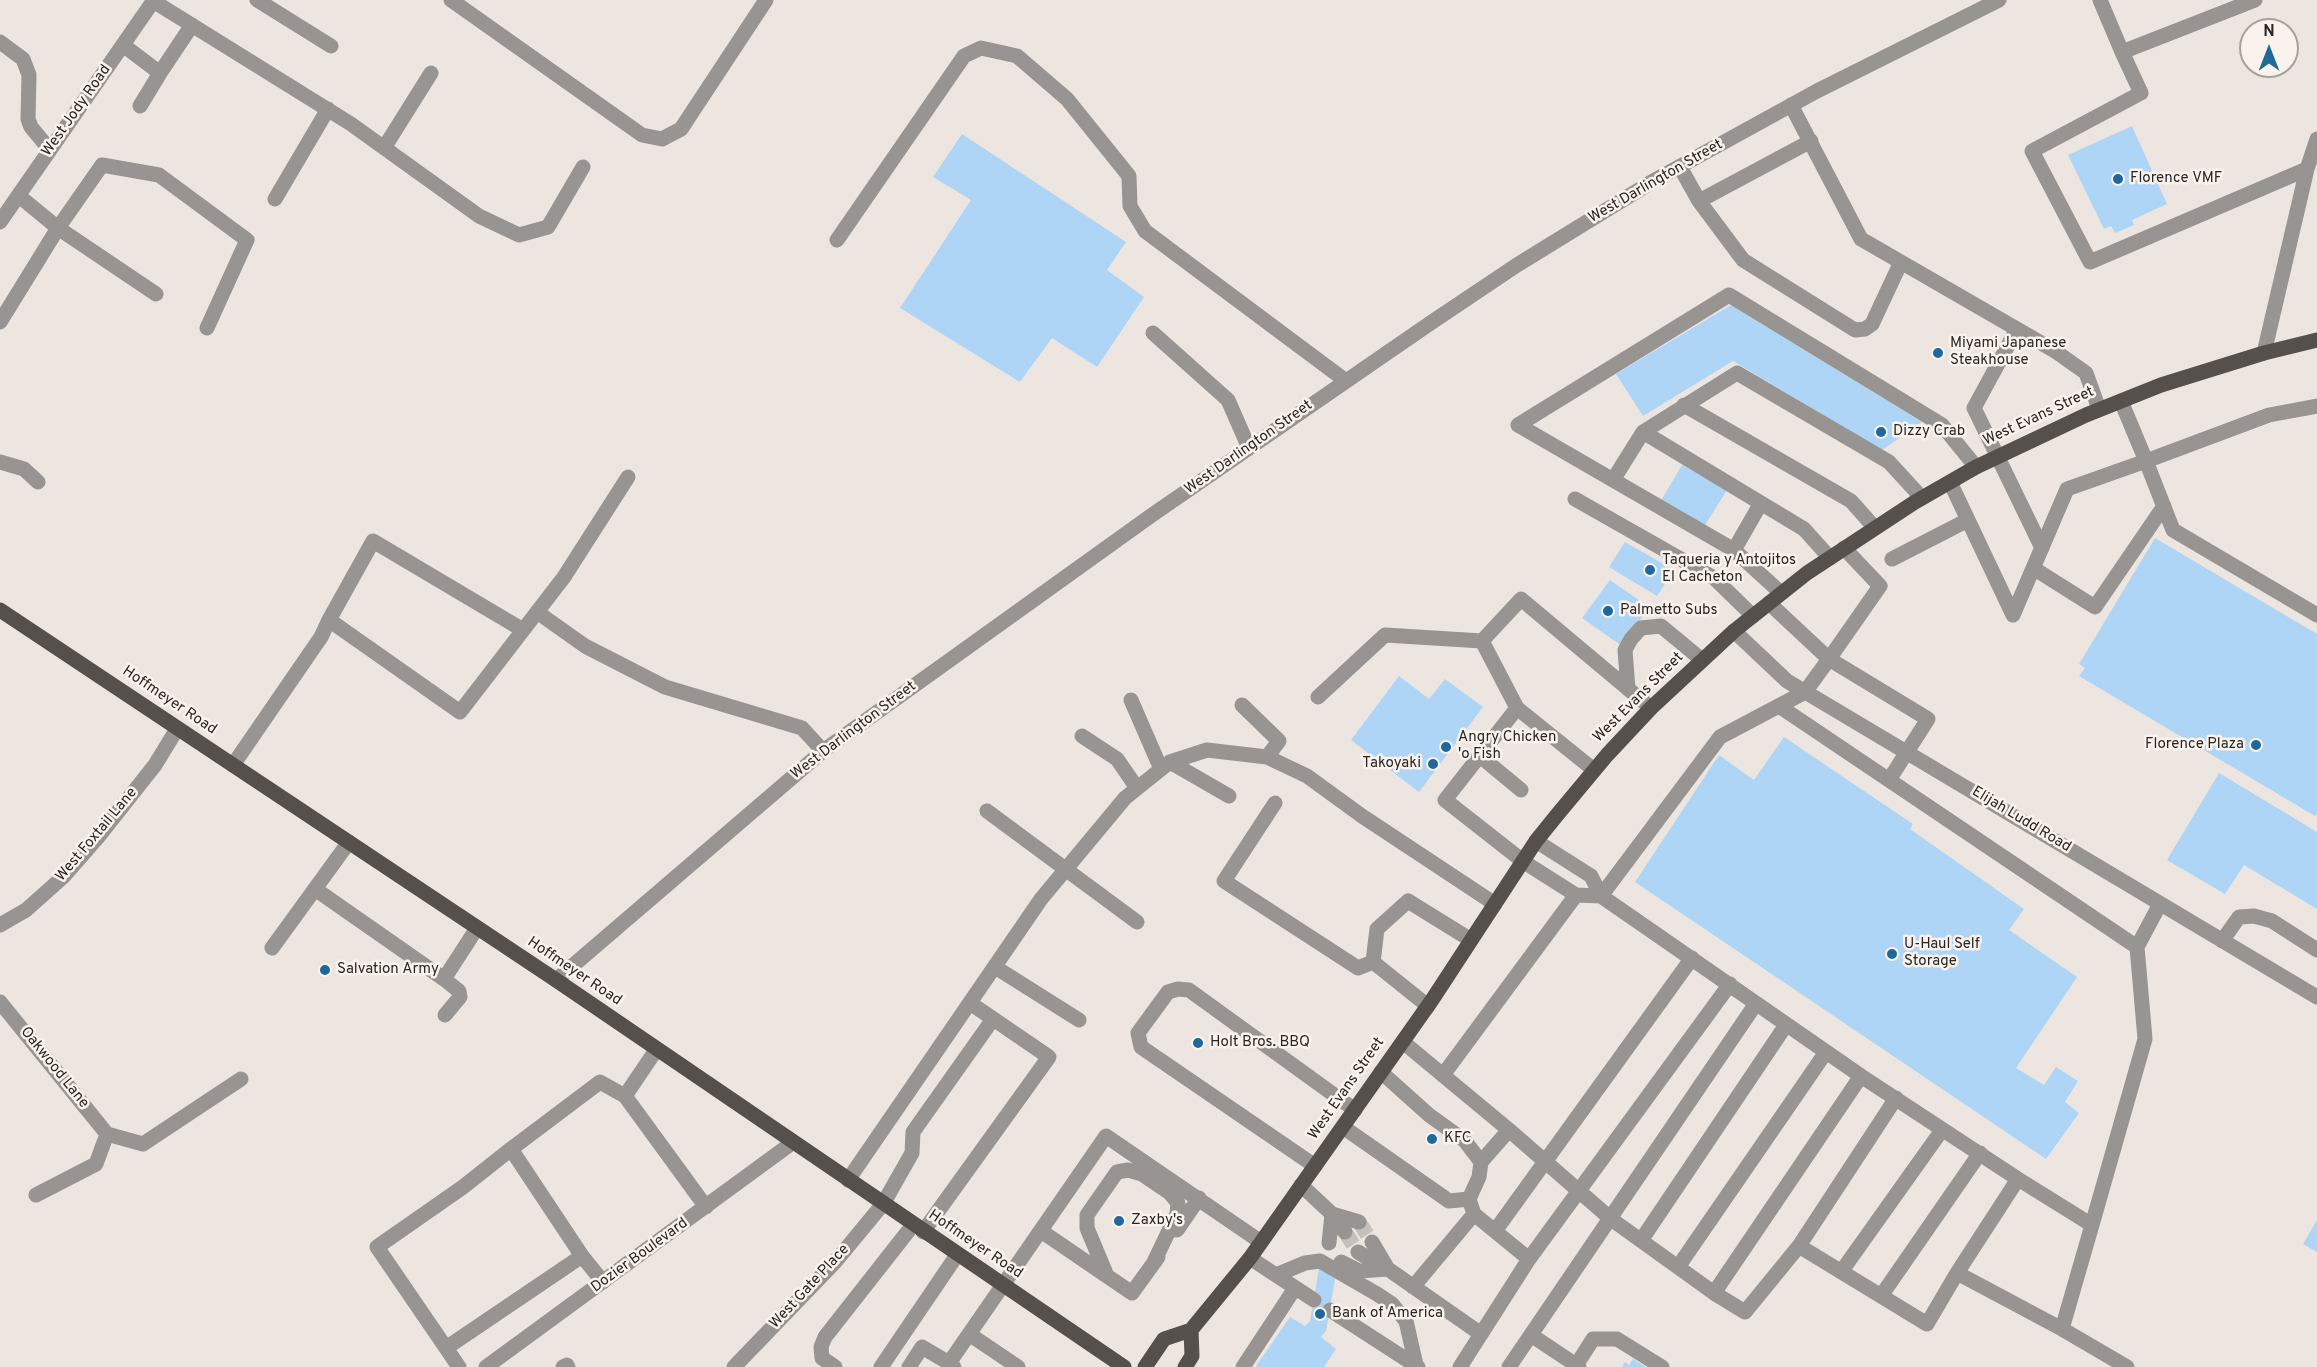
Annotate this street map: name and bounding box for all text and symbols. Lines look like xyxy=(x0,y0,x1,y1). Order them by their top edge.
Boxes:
north arrow xyxy=(2239,18,2299,78)
text: N xyxy=(2263,22,2275,42)
street label: West Jody Road xyxy=(39,62,115,160)
street label: West Darlington Street xyxy=(1586,136,1726,228)
place label: Florence VMF xyxy=(2130,170,2222,188)
marker: Florence VMF xyxy=(2111,172,2125,186)
place label: Miyami Japanese Steakhouse xyxy=(1950,335,2066,370)
marker: Miyami Japanese Steakhouse xyxy=(1931,346,1945,360)
street label: West Evans Street xyxy=(1981,383,2097,451)
street label: West Darlington Street xyxy=(1182,397,1316,499)
place label: Dizzy Crab xyxy=(1893,423,1965,441)
marker: Dizzy Crab xyxy=(1874,425,1888,439)
place label: Taqueria y Antojitos El Cacheton xyxy=(1662,552,1796,587)
marker: Taqueria y Antojitos El Cacheton xyxy=(1643,563,1657,577)
place label: Palmetto Subs xyxy=(1620,602,1717,620)
marker: Palmetto Subs xyxy=(1601,604,1615,618)
street label: West Evans Street xyxy=(1590,649,1688,747)
street label: Hoffmeyer Road xyxy=(118,663,220,739)
street label: West Darlington Street xyxy=(788,678,920,784)
place label: Angry Chicken 'o Fish xyxy=(1458,729,1556,764)
place label: Florence Plaza xyxy=(2145,736,2244,754)
marker: Florence Plaza xyxy=(2249,738,2263,752)
marker: Angry Chicken 'o Fish xyxy=(1439,740,1453,754)
place label: Takoyaki xyxy=(1362,755,1421,773)
marker: Takoyaki xyxy=(1426,757,1440,771)
street label: Elijah Ludd Road xyxy=(1968,783,2074,857)
street label: West Foxtail Lane xyxy=(52,784,142,886)
street label: Hoffmeyer Road xyxy=(523,934,625,1010)
place label: U-Haul Self Storage xyxy=(1904,936,1980,971)
marker: U-Haul Self Storage xyxy=(1885,947,1899,961)
place label: Salvation Army xyxy=(337,961,439,979)
marker: Salvation Army xyxy=(318,963,332,977)
street label: Oakwood Lane xyxy=(16,1024,92,1112)
place label: Holt Bros. BBQ xyxy=(1210,1034,1310,1052)
street label: West Evans Street xyxy=(1305,1035,1389,1143)
marker: Holt Bros. BBQ xyxy=(1191,1036,1205,1050)
place label: KFC xyxy=(1444,1130,1472,1148)
marker: KFC xyxy=(1425,1132,1439,1146)
street label: Hoffmeyer Road xyxy=(924,1207,1026,1283)
place label: Zaxby's xyxy=(1131,1212,1183,1230)
marker: Zaxby's xyxy=(1112,1214,1126,1228)
street label: Dozier Boulevard xyxy=(588,1215,692,1297)
street label: West Gate Place xyxy=(766,1241,854,1333)
place label: Bank of America xyxy=(1332,1305,1443,1323)
marker: Bank of America xyxy=(1313,1307,1327,1321)

